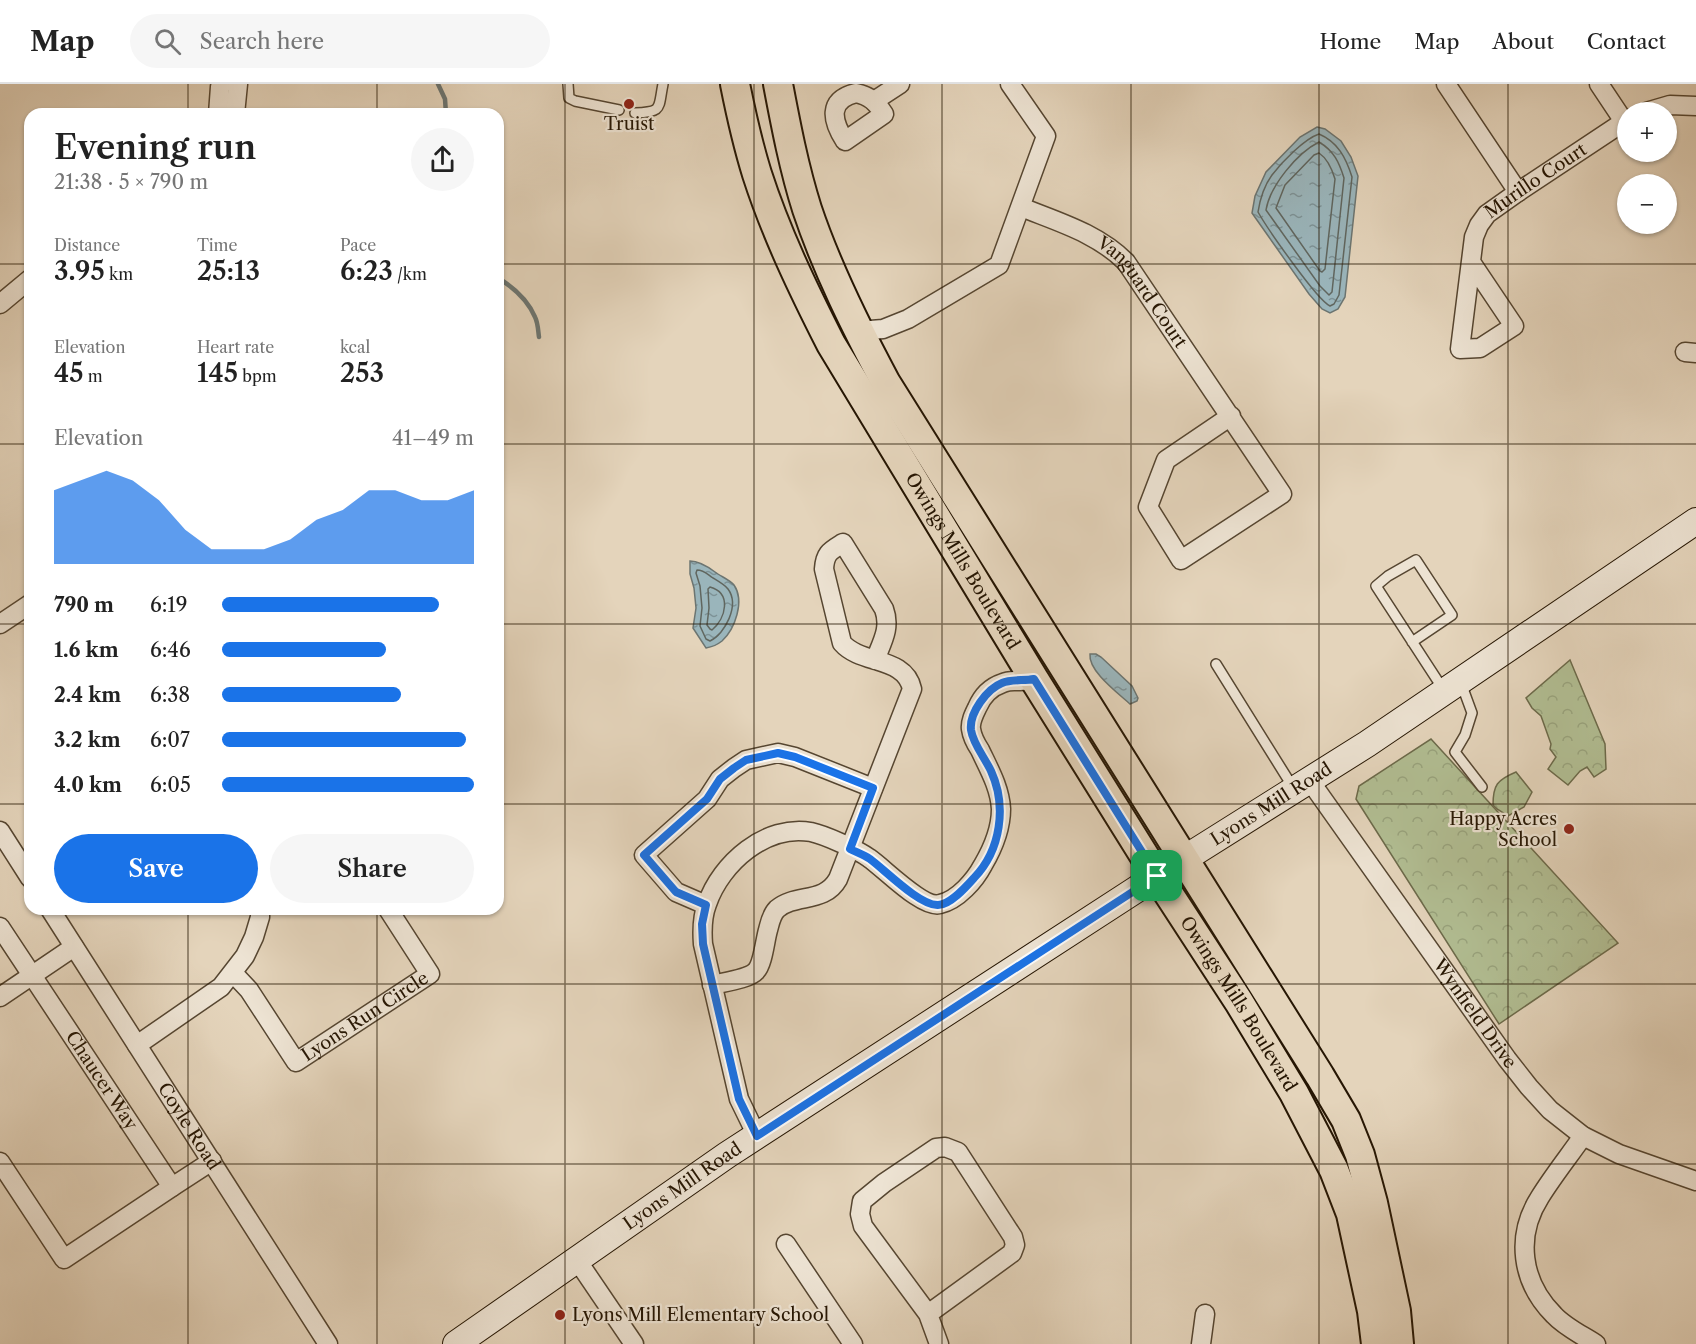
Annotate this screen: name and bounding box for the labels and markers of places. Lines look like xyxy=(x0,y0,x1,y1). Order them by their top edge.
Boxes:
marker: Truist xyxy=(622,97,636,111)
place label: Truist xyxy=(604,113,655,135)
place label: Happy Acres School xyxy=(1449,808,1557,851)
marker: Happy Acres School xyxy=(1562,822,1576,836)
pin xyxy=(1131,850,1182,901)
place label: Lyons Mill Elementary School xyxy=(572,1304,829,1326)
marker: Lyons Mill Elementary School xyxy=(553,1308,567,1322)

